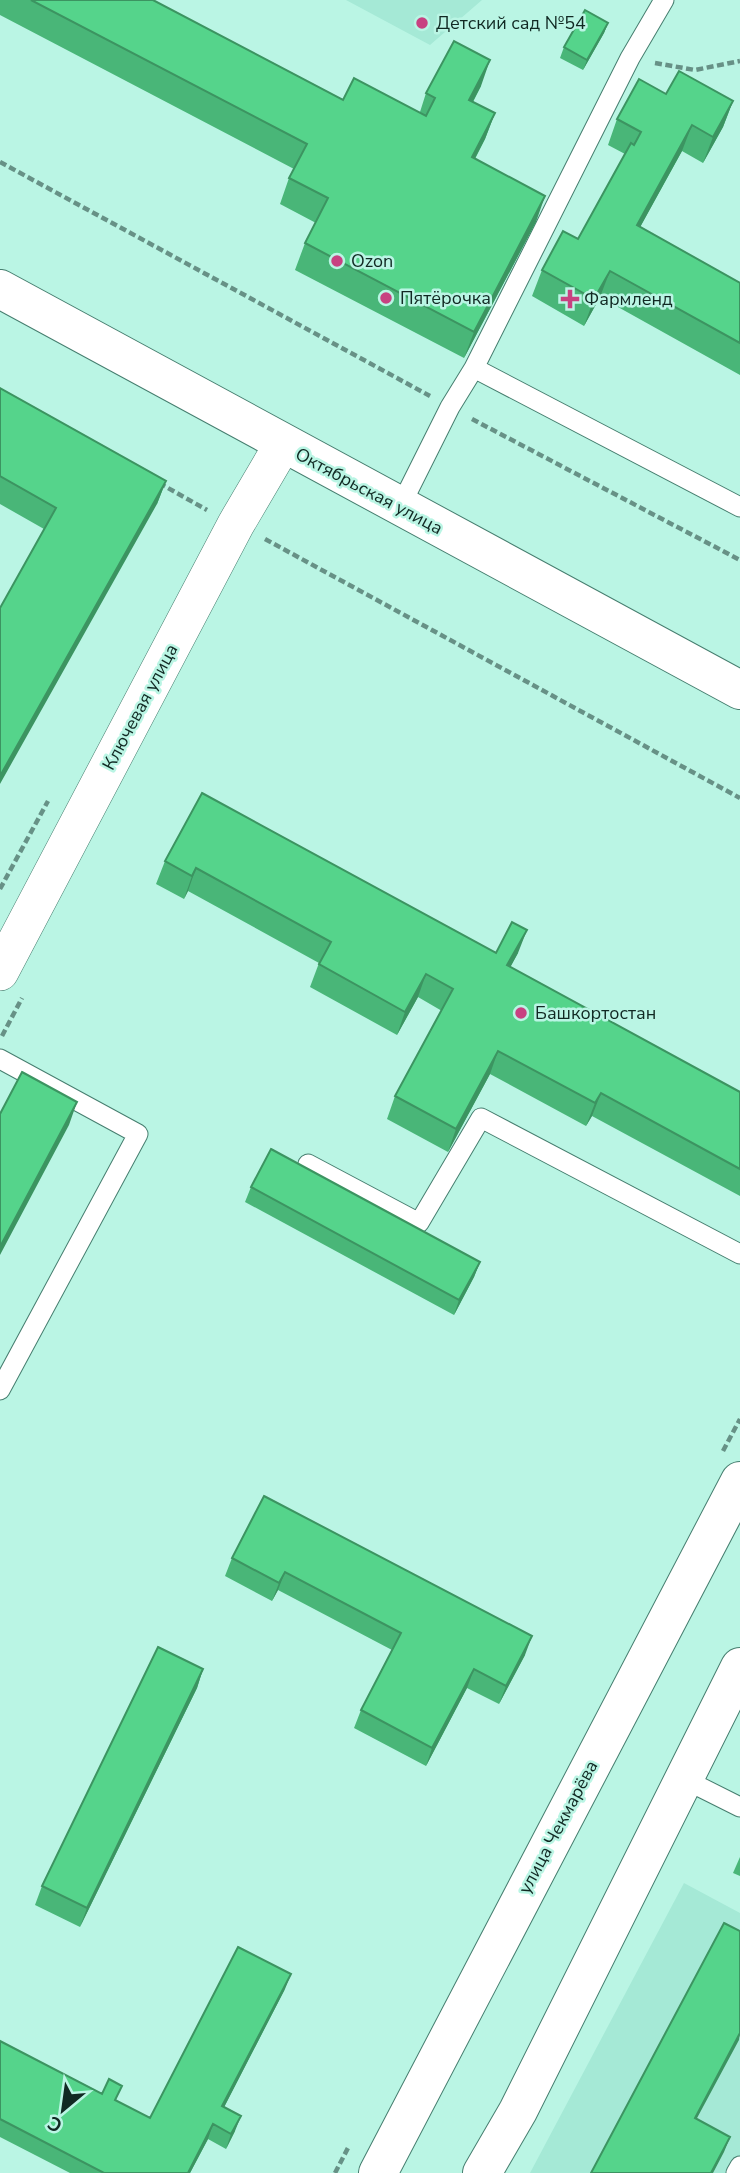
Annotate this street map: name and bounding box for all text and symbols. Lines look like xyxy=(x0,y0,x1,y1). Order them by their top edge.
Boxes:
place label: Детский сад №54 xyxy=(436,11,586,35)
marker: Детский сад №54 xyxy=(414,15,430,31)
place label: Ozon xyxy=(351,249,393,273)
marker: Ozon xyxy=(329,253,345,269)
place label: Пятёрочка xyxy=(400,286,491,310)
place label: Фармленд xyxy=(584,287,673,311)
marker: Пятёрочка xyxy=(378,290,394,306)
marker: Фармленд xyxy=(562,291,578,307)
street label: Октябрьская улица xyxy=(291,442,447,540)
street label: Ключевая улица xyxy=(97,640,183,774)
place label: Башкортостан xyxy=(535,1001,656,1025)
marker: Башкортостан xyxy=(513,1005,529,1021)
street label: улица Чекмарёва xyxy=(513,1756,603,1898)
north arrow xyxy=(28,2075,98,2145)
text: С xyxy=(43,2109,67,2138)

